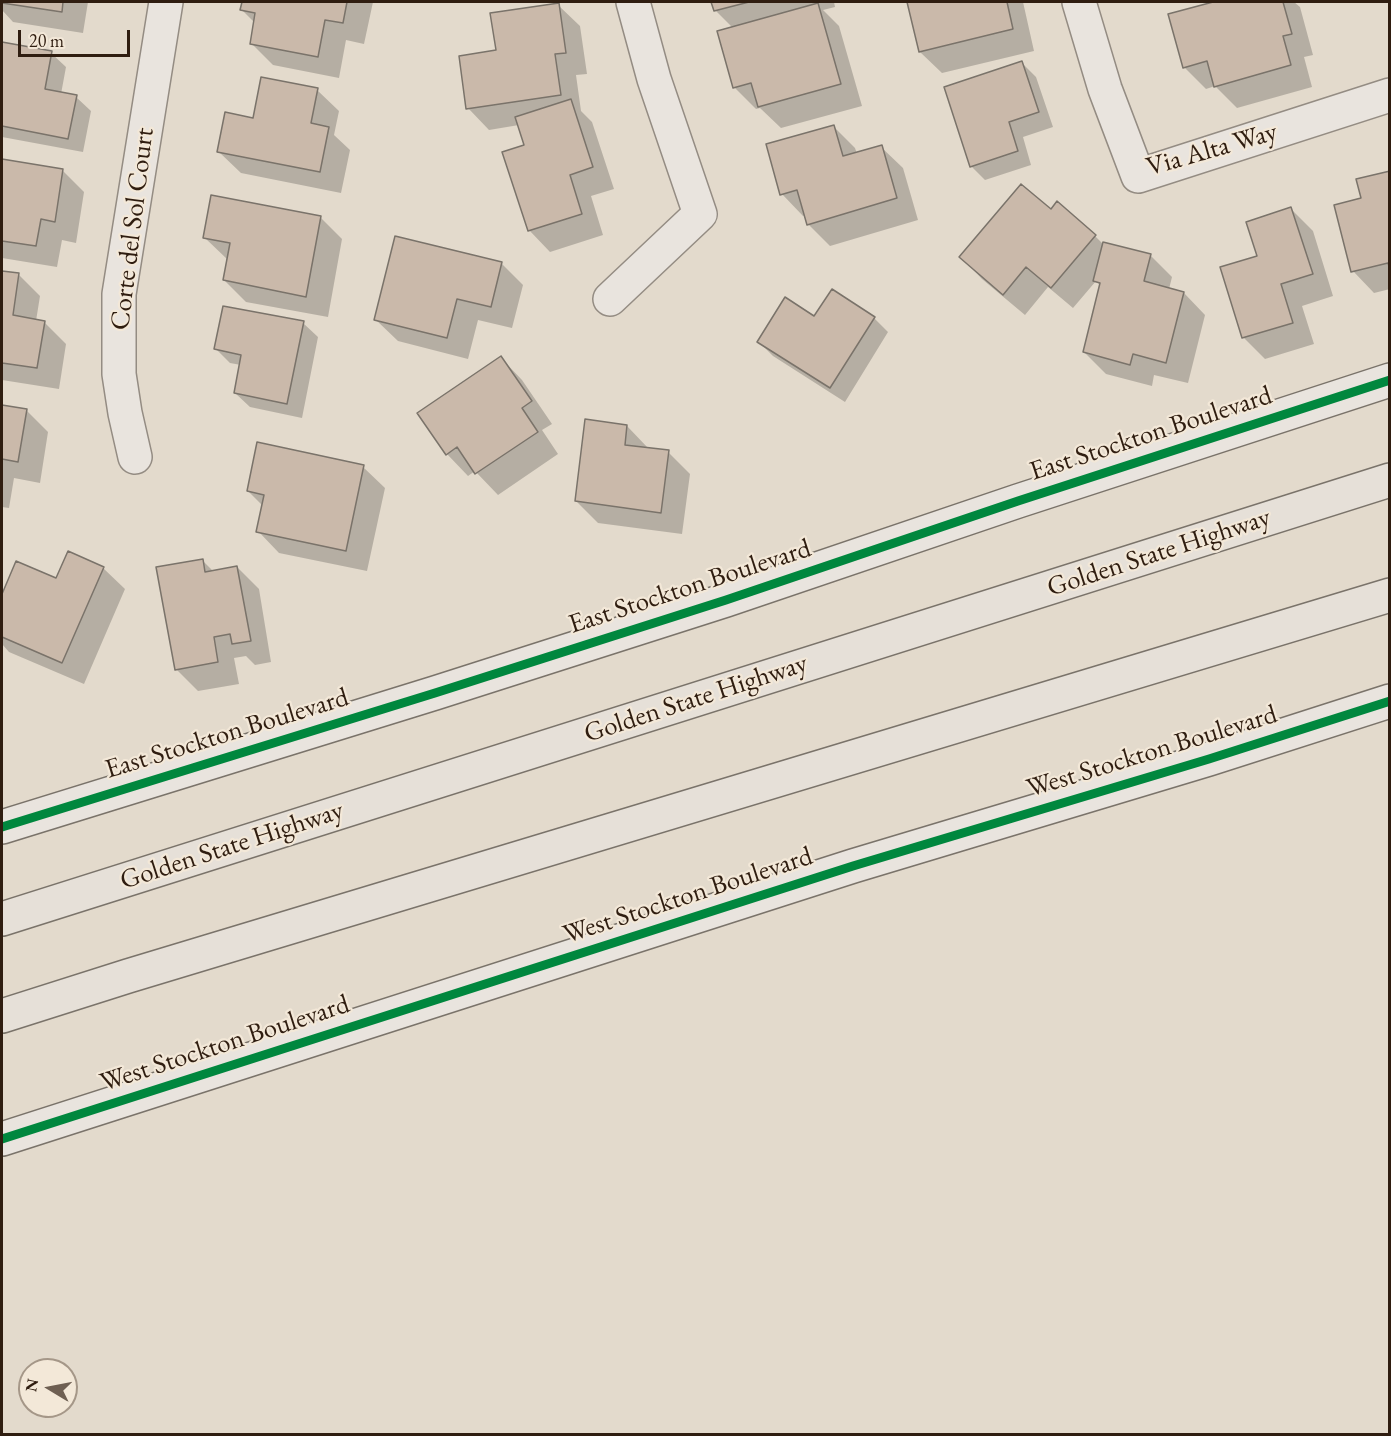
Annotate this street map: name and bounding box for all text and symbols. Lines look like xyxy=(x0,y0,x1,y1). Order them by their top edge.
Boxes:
scale bar xyxy=(21,18,134,56)
text: 20 m xyxy=(29,29,64,52)
street label: Via Alta Way xyxy=(1143,116,1281,184)
street label: Corte del Sol Court xyxy=(105,126,161,332)
street label: East Stockton Boulevard xyxy=(1026,380,1276,488)
street label: Golden State Highway xyxy=(1043,502,1275,604)
street label: East Stockton Boulevard xyxy=(565,533,815,641)
street label: Golden State Highway xyxy=(580,648,812,750)
street label: East Stockton Boulevard xyxy=(101,682,353,786)
street label: West Stockton Boulevard xyxy=(1023,698,1281,806)
street label: Golden State Highway xyxy=(116,795,348,897)
street label: West Stockton Boulevard xyxy=(559,840,817,952)
street label: West Stockton Boulevard xyxy=(96,988,354,1100)
north arrow xyxy=(18,1358,78,1418)
text: N xyxy=(20,1377,43,1393)

